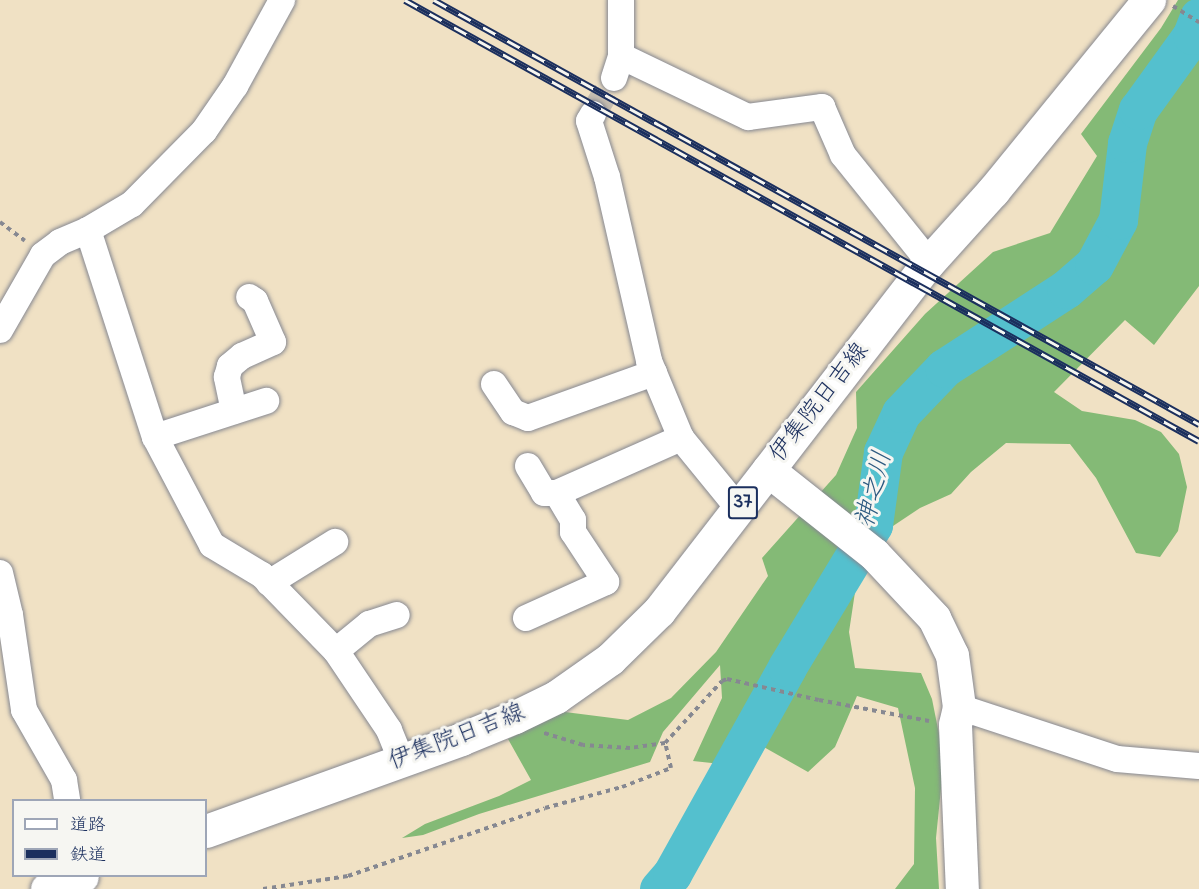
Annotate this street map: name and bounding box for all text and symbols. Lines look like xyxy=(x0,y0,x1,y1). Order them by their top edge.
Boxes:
street label: 伊集院日吉線 xyxy=(764,337,876,469)
water label: 神之川 xyxy=(851,448,901,532)
road number: 37 xyxy=(726,484,760,522)
street label: 伊集院日吉線 xyxy=(385,699,529,777)
legend xyxy=(12,799,207,877)
text: 道路 xyxy=(70,813,106,839)
text: 鉄道 xyxy=(70,843,106,869)

